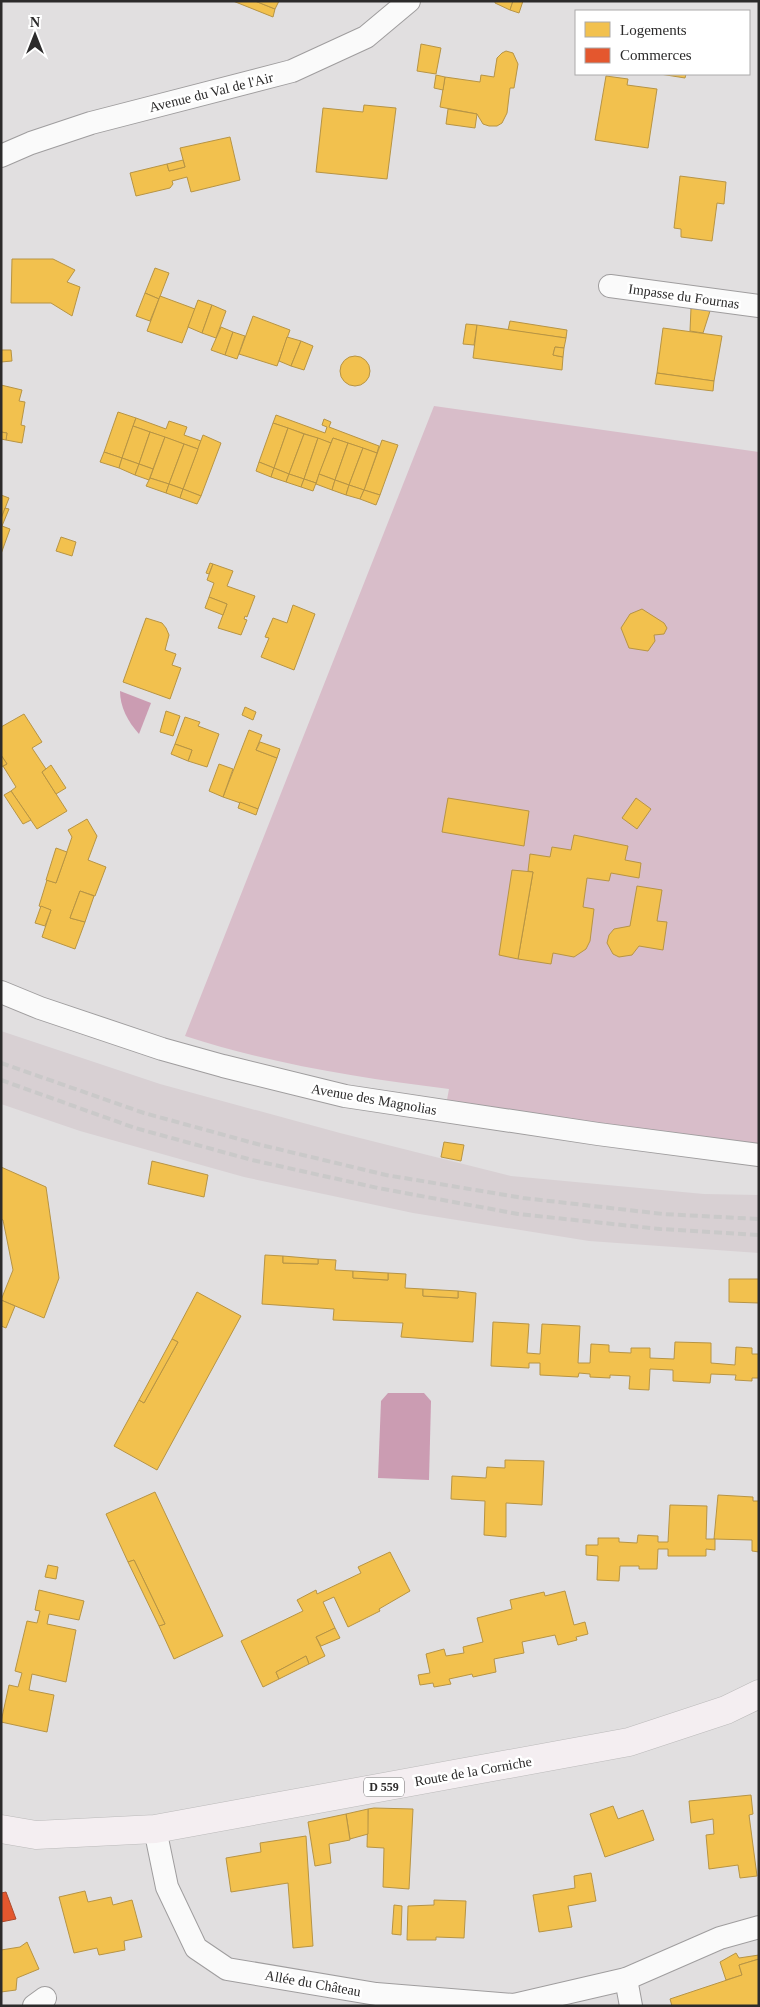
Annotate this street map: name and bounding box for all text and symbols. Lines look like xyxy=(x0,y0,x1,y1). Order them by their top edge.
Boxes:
north arrow xyxy=(10,10,60,60)
legend xyxy=(575,10,750,75)
text: N xyxy=(30,15,40,30)
text: Logements xyxy=(620,22,687,38)
text: Commerces xyxy=(620,47,692,63)
street label: Avenue du Val de l'Air xyxy=(148,70,275,115)
street label: Impasse du Fournas xyxy=(627,281,740,312)
street label: Avenue des Magnolias xyxy=(310,1081,438,1118)
street label: Route de la Corniche xyxy=(413,1754,533,1789)
road number: D 559 xyxy=(364,1778,404,1796)
street label: Allée du Château xyxy=(264,1968,362,1999)

